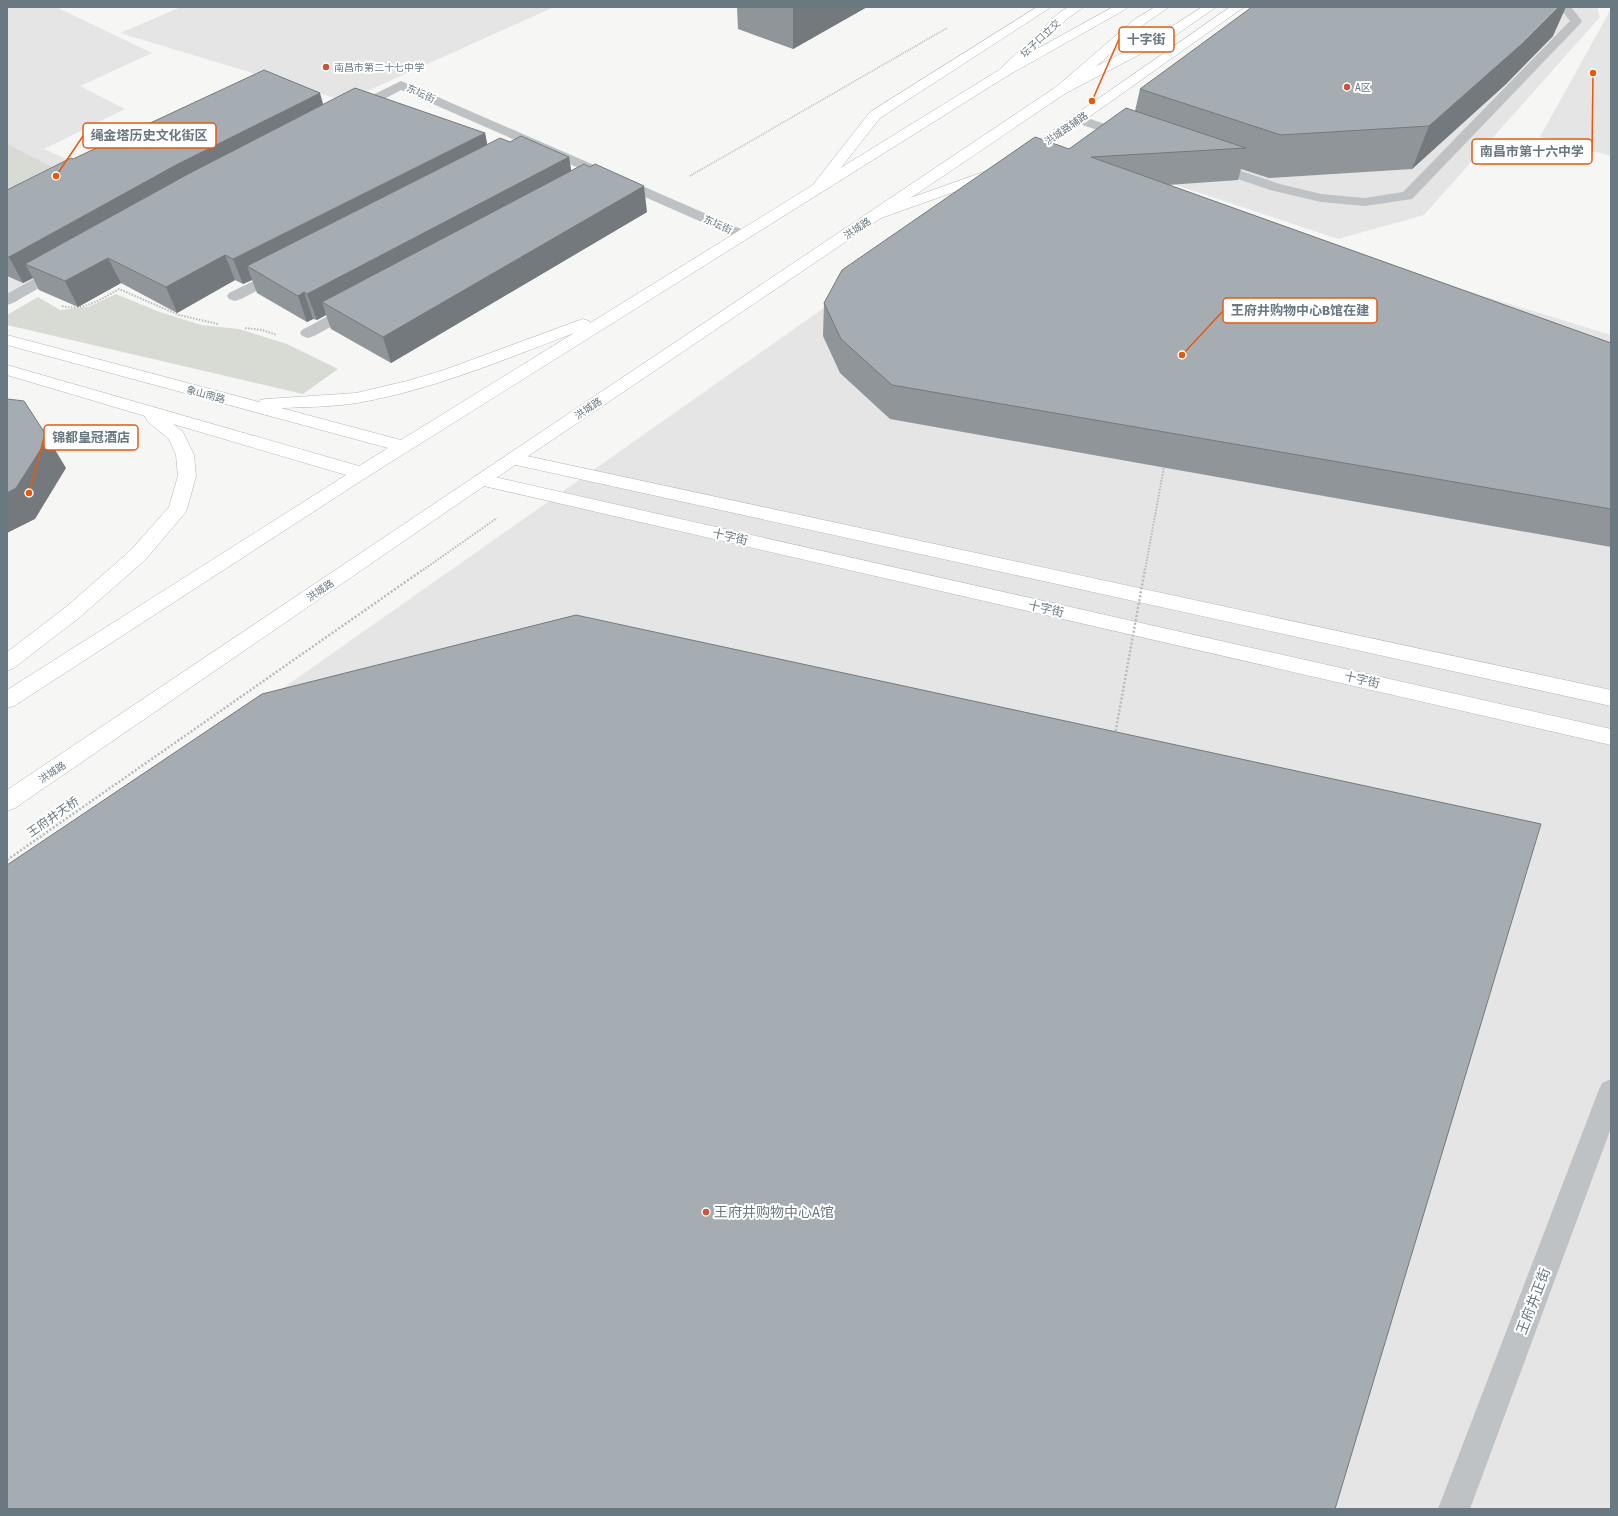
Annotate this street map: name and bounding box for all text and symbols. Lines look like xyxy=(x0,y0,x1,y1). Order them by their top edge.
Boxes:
street label: 坛子口立交 xyxy=(1018,17,1063,60)
callout: 十字街 xyxy=(1119,27,1174,52)
text: 十字街 xyxy=(1126,32,1166,47)
marker: 南昌市第二十七中学 xyxy=(321,62,331,72)
place label: 南昌市第二十七中学 xyxy=(334,62,424,74)
street label: 东坛街 xyxy=(404,82,437,105)
marker: A区 xyxy=(1342,82,1352,92)
place label: A区 xyxy=(1355,82,1371,94)
street label: 洪城路辅路 xyxy=(1043,110,1090,148)
callout: 绳金塔历史文化街区 xyxy=(83,123,216,148)
text: 绳金塔历史文化街区 xyxy=(90,128,208,143)
callout: 南昌市第十六中学 xyxy=(1472,139,1592,164)
text: 南昌市第十六中学 xyxy=(1480,144,1584,159)
street label: 东坛街 xyxy=(701,213,734,236)
street label: 洪城路 xyxy=(842,215,873,242)
callout: 王府井购物中心B馆在建 xyxy=(1223,298,1377,323)
text: 王府井购物中心B馆在建 xyxy=(1231,303,1369,318)
street label: 象山南路 xyxy=(185,384,227,406)
street label: 洪城路 xyxy=(573,395,604,422)
callout: 锦都皇冠酒店 xyxy=(44,425,138,450)
text: 锦都皇冠酒店 xyxy=(52,430,130,445)
street label: 十字街 xyxy=(711,526,749,548)
street label: 洪城路 xyxy=(305,577,336,604)
street label: 十字街 xyxy=(1027,598,1065,620)
street label: 十字街 xyxy=(1343,669,1381,691)
street label: 洪城路 xyxy=(37,759,68,786)
street label: 王府井天桥 xyxy=(24,794,82,840)
place label: 王府井购物中心A馆 xyxy=(714,1204,834,1221)
marker: 王府井购物中心A馆 xyxy=(701,1207,711,1217)
street label: 王府井正街 xyxy=(1513,1265,1554,1337)

